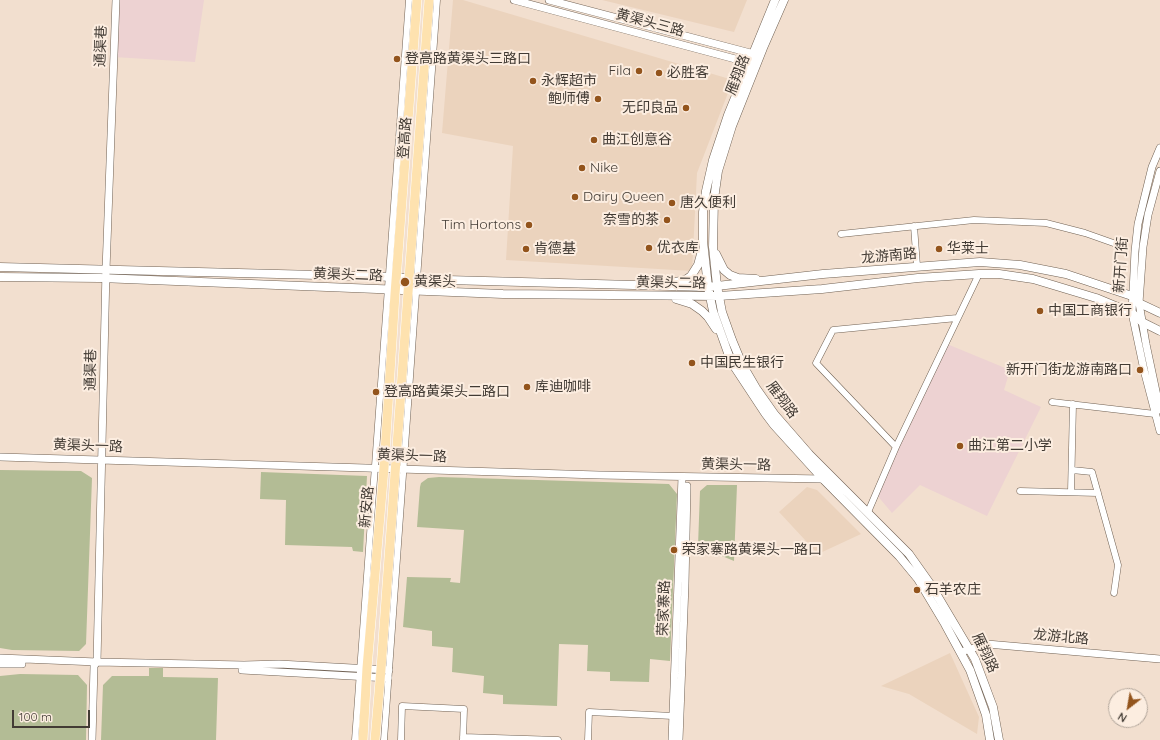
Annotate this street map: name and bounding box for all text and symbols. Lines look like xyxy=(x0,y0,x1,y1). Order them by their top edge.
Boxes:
street label: 黄渠头三路 xyxy=(614,6,686,40)
street label: 通渠巷 xyxy=(92,25,110,67)
place label: 登高路黄渠头三路口 xyxy=(405,51,531,67)
street label: 雁翔路 xyxy=(723,52,753,98)
marker: 登高路黄渠头三路口 xyxy=(392,54,402,64)
place label: Fila xyxy=(608,63,631,79)
place label: 必胜客 xyxy=(667,65,709,81)
marker: Fila xyxy=(634,66,644,76)
marker: 必胜客 xyxy=(654,68,664,78)
place label: 永辉超市 xyxy=(541,73,597,89)
marker: 永辉超市 xyxy=(528,76,538,86)
place label: 鲍师傅 xyxy=(548,91,590,107)
marker: 鲍师傅 xyxy=(593,94,603,104)
place label: 无印良品 xyxy=(622,100,678,116)
marker: 无印良品 xyxy=(681,103,691,113)
street label: 登高路 xyxy=(395,116,415,160)
place label: 曲江创意谷 xyxy=(602,132,672,148)
marker: 曲江创意谷 xyxy=(589,135,599,145)
place label: Nike xyxy=(590,160,618,176)
marker: Nike xyxy=(577,163,587,173)
place label: Dairy Queen xyxy=(583,189,664,205)
marker: Dairy Queen xyxy=(570,192,580,202)
place label: 唐久便利 xyxy=(680,195,736,211)
marker: 唐久便利 xyxy=(667,198,677,208)
place label: 奈雪的茶 xyxy=(603,212,659,228)
marker: 奈雪的茶 xyxy=(662,215,672,225)
place label: Tim Hortons xyxy=(441,217,521,233)
marker: Tim Hortons xyxy=(524,220,534,230)
street label: 新开门街 xyxy=(1111,236,1131,294)
place label: 优衣库 xyxy=(657,240,699,256)
place label: 肯德基 xyxy=(534,241,576,257)
place label: 华莱士 xyxy=(947,241,989,257)
marker: 优衣库 xyxy=(644,243,654,253)
marker: 肯德基 xyxy=(521,244,531,254)
marker: 华莱士 xyxy=(934,244,944,254)
street label: 龙游南路 xyxy=(860,245,918,267)
street label: 黄渠头二路 xyxy=(313,265,383,285)
place label: 黄渠头 xyxy=(414,274,456,290)
street label: 黄渠头二路 xyxy=(636,274,706,292)
marker: 黄渠头 xyxy=(399,276,411,288)
place label: 中国工商银行 xyxy=(1048,303,1132,319)
marker: 中国工商银行 xyxy=(1035,306,1045,316)
street label: 通渠巷 xyxy=(82,349,100,391)
place label: 中国民生银行 xyxy=(700,355,784,371)
marker: 中国民生银行 xyxy=(687,358,697,368)
place label: 新开门街龙游南路口 xyxy=(1006,362,1132,378)
marker: 新开门街龙游南路口 xyxy=(1135,365,1145,375)
street label: 雁翔路 xyxy=(763,378,801,422)
place label: 库迪咖啡 xyxy=(535,379,591,395)
marker: 库迪咖啡 xyxy=(522,382,532,392)
place label: 登高路黄渠头二路口 xyxy=(384,384,510,400)
marker: 登高路黄渠头二路口 xyxy=(371,387,381,397)
street label: 黄渠头一路 xyxy=(53,436,123,456)
place label: 曲江第二小学 xyxy=(968,438,1052,454)
marker: 曲江第二小学 xyxy=(955,441,965,451)
street label: 黄渠头一路 xyxy=(377,446,447,466)
street label: 黄渠头一路 xyxy=(701,456,771,474)
street label: 新安路 xyxy=(357,485,377,529)
place label: 荣家寨路黄渠头一路口 xyxy=(682,542,822,558)
marker: 荣家寨路黄渠头一路口 xyxy=(669,545,679,555)
street label: 荣家寨路 xyxy=(655,580,673,636)
place label: 石羊农庄 xyxy=(925,582,981,598)
marker: 石羊农庄 xyxy=(912,585,922,595)
street label: 龙游北路 xyxy=(1032,626,1090,648)
street label: 雁翔路 xyxy=(969,630,1001,676)
north arrow xyxy=(1108,688,1148,728)
scale bar xyxy=(14,702,92,728)
text: 100 m xyxy=(19,709,52,724)
text: N xyxy=(1115,709,1129,726)

